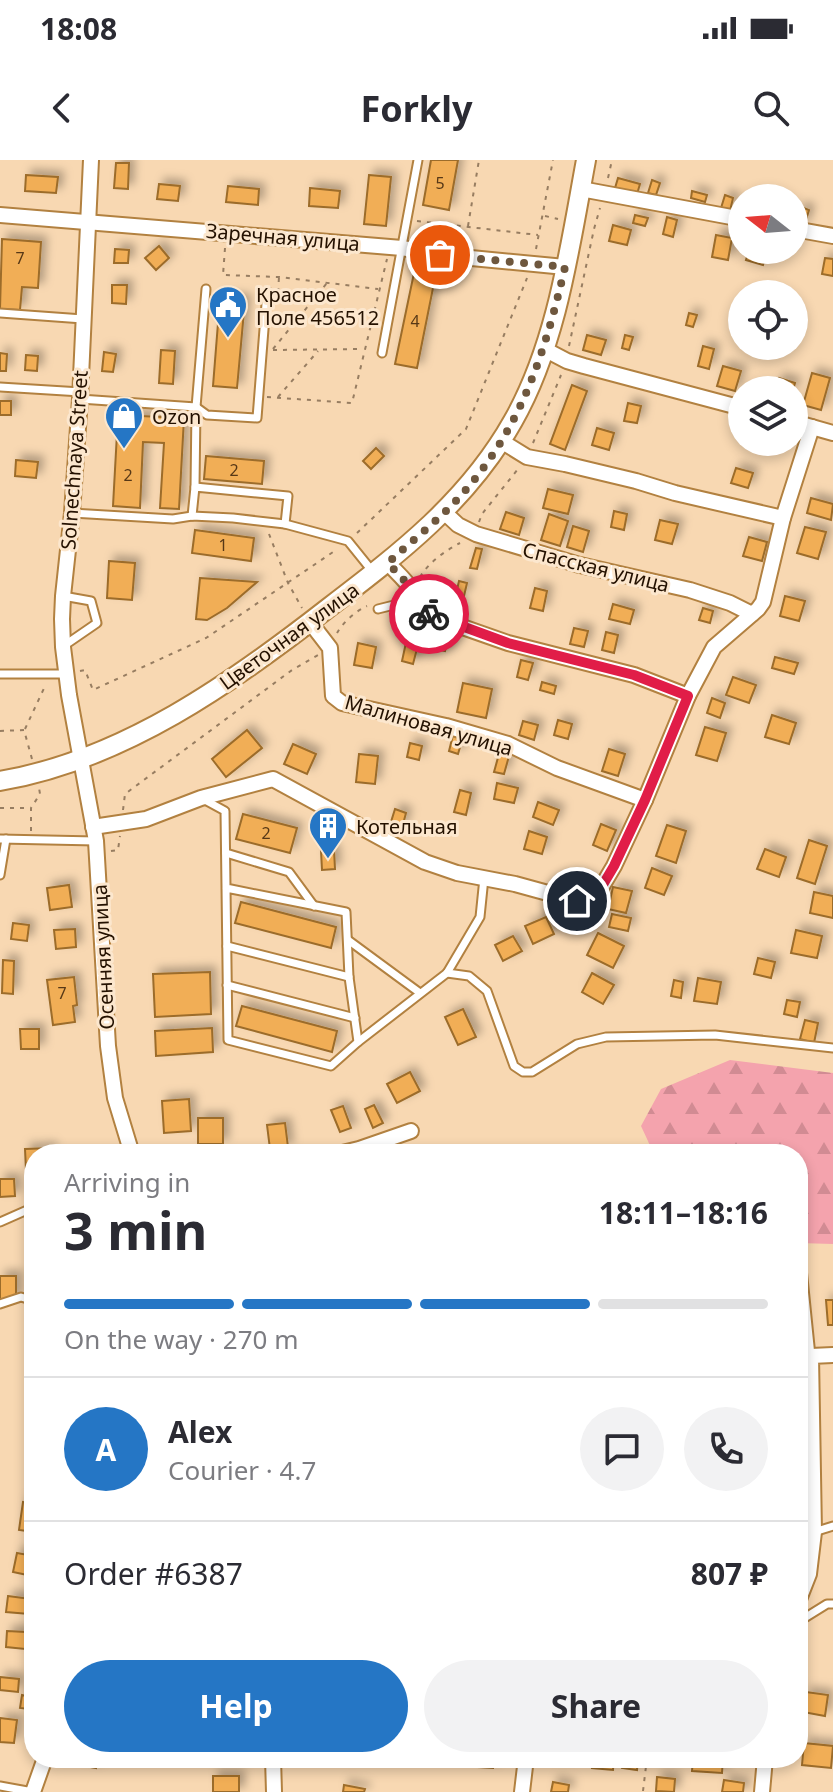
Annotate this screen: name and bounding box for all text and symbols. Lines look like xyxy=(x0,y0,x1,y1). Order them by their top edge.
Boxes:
text: 18:08 xyxy=(40,8,117,49)
text: Forkly xyxy=(361,84,472,133)
icon: back xyxy=(40,86,84,130)
icon: search xyxy=(749,86,793,130)
house number: 5 xyxy=(435,172,445,194)
north arrow xyxy=(728,184,808,264)
map controls xyxy=(728,184,808,456)
street label: Заречная улица xyxy=(205,217,361,257)
pin xyxy=(406,221,474,289)
icon: bag xyxy=(418,233,462,277)
house number: 7 xyxy=(15,247,25,269)
button: locate xyxy=(728,280,808,360)
place label: Красное Поле 456512 xyxy=(256,281,379,331)
public building icon: Красное Поле 456512 xyxy=(207,284,249,339)
house number: 4 xyxy=(410,310,420,332)
street label: Solnechnaya Street xyxy=(54,369,94,551)
button: layers xyxy=(728,376,808,456)
shop icon: Ozon xyxy=(103,395,145,450)
place label: Ozon xyxy=(152,403,201,430)
house number: 2 xyxy=(229,459,239,481)
house number: 2 xyxy=(123,464,133,486)
house number: 1 xyxy=(218,534,228,556)
street label: Спасская улица xyxy=(520,536,672,598)
courier xyxy=(389,574,469,654)
street label: Цветочная улица xyxy=(214,576,364,696)
icon: bike xyxy=(407,592,451,636)
street label: Малиновая улица xyxy=(342,688,516,762)
building icon: Котельная xyxy=(307,805,349,860)
place label: Котельная xyxy=(356,813,457,840)
house number: 2 xyxy=(261,822,271,844)
pin xyxy=(543,867,611,935)
icon: home xyxy=(555,879,599,923)
street label: Осенняя улица xyxy=(86,884,120,1030)
house number: 7 xyxy=(57,982,67,1004)
text: Arriving in xyxy=(64,1164,190,1200)
text: 18:11–18:16 xyxy=(599,1192,768,1233)
text: 3 min xyxy=(64,1194,207,1265)
text: On the way · 270 m xyxy=(64,1321,298,1357)
button: chat xyxy=(580,1407,664,1491)
button: phone xyxy=(684,1407,768,1491)
text: Alex xyxy=(168,1411,232,1452)
text: A xyxy=(96,1429,116,1470)
text: Courier · 4.7 xyxy=(168,1452,316,1488)
text: Order #6387 xyxy=(64,1553,243,1594)
text: 807 ₽ xyxy=(691,1553,768,1594)
button: Help xyxy=(64,1660,408,1752)
button: Share xyxy=(424,1660,768,1752)

